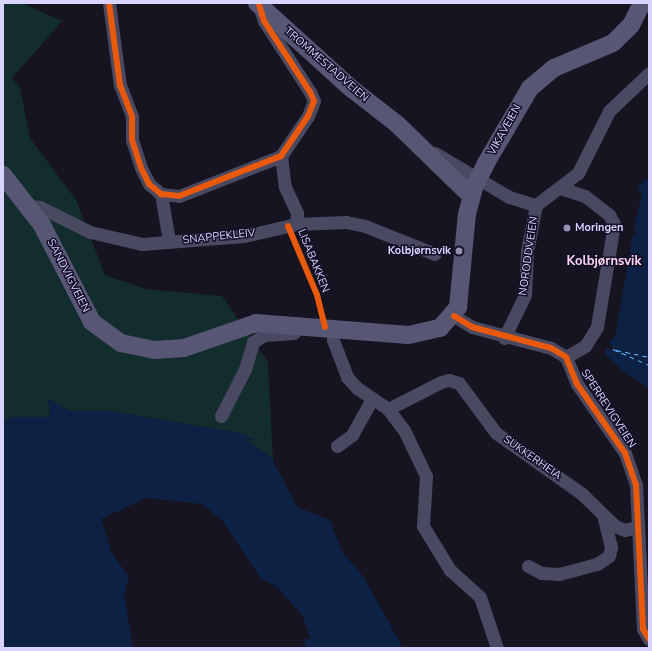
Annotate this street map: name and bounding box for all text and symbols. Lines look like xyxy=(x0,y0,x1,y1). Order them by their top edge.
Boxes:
street label: TROMMESTADVEIEN xyxy=(281,25,371,105)
street label: VIKAVEIEN xyxy=(486,102,524,158)
street label: NORODDVEIEN xyxy=(517,216,541,296)
place label: Moringen xyxy=(575,221,623,235)
marker: Moringen xyxy=(562,223,572,233)
street label: SNAPPEKLEIV xyxy=(182,227,256,247)
street label: LISABAKKEN xyxy=(294,227,332,295)
street label: SANDVIGVEIEN xyxy=(44,237,92,315)
place label: Kolbjørnsvik xyxy=(388,244,451,258)
marker: Kolbjørnsvik xyxy=(454,246,464,256)
district label: Kolbjørnsvik xyxy=(567,253,641,269)
street label: SPERREVIGVEIEN xyxy=(578,367,638,451)
street label: SUKKERHEIA xyxy=(500,433,564,483)

